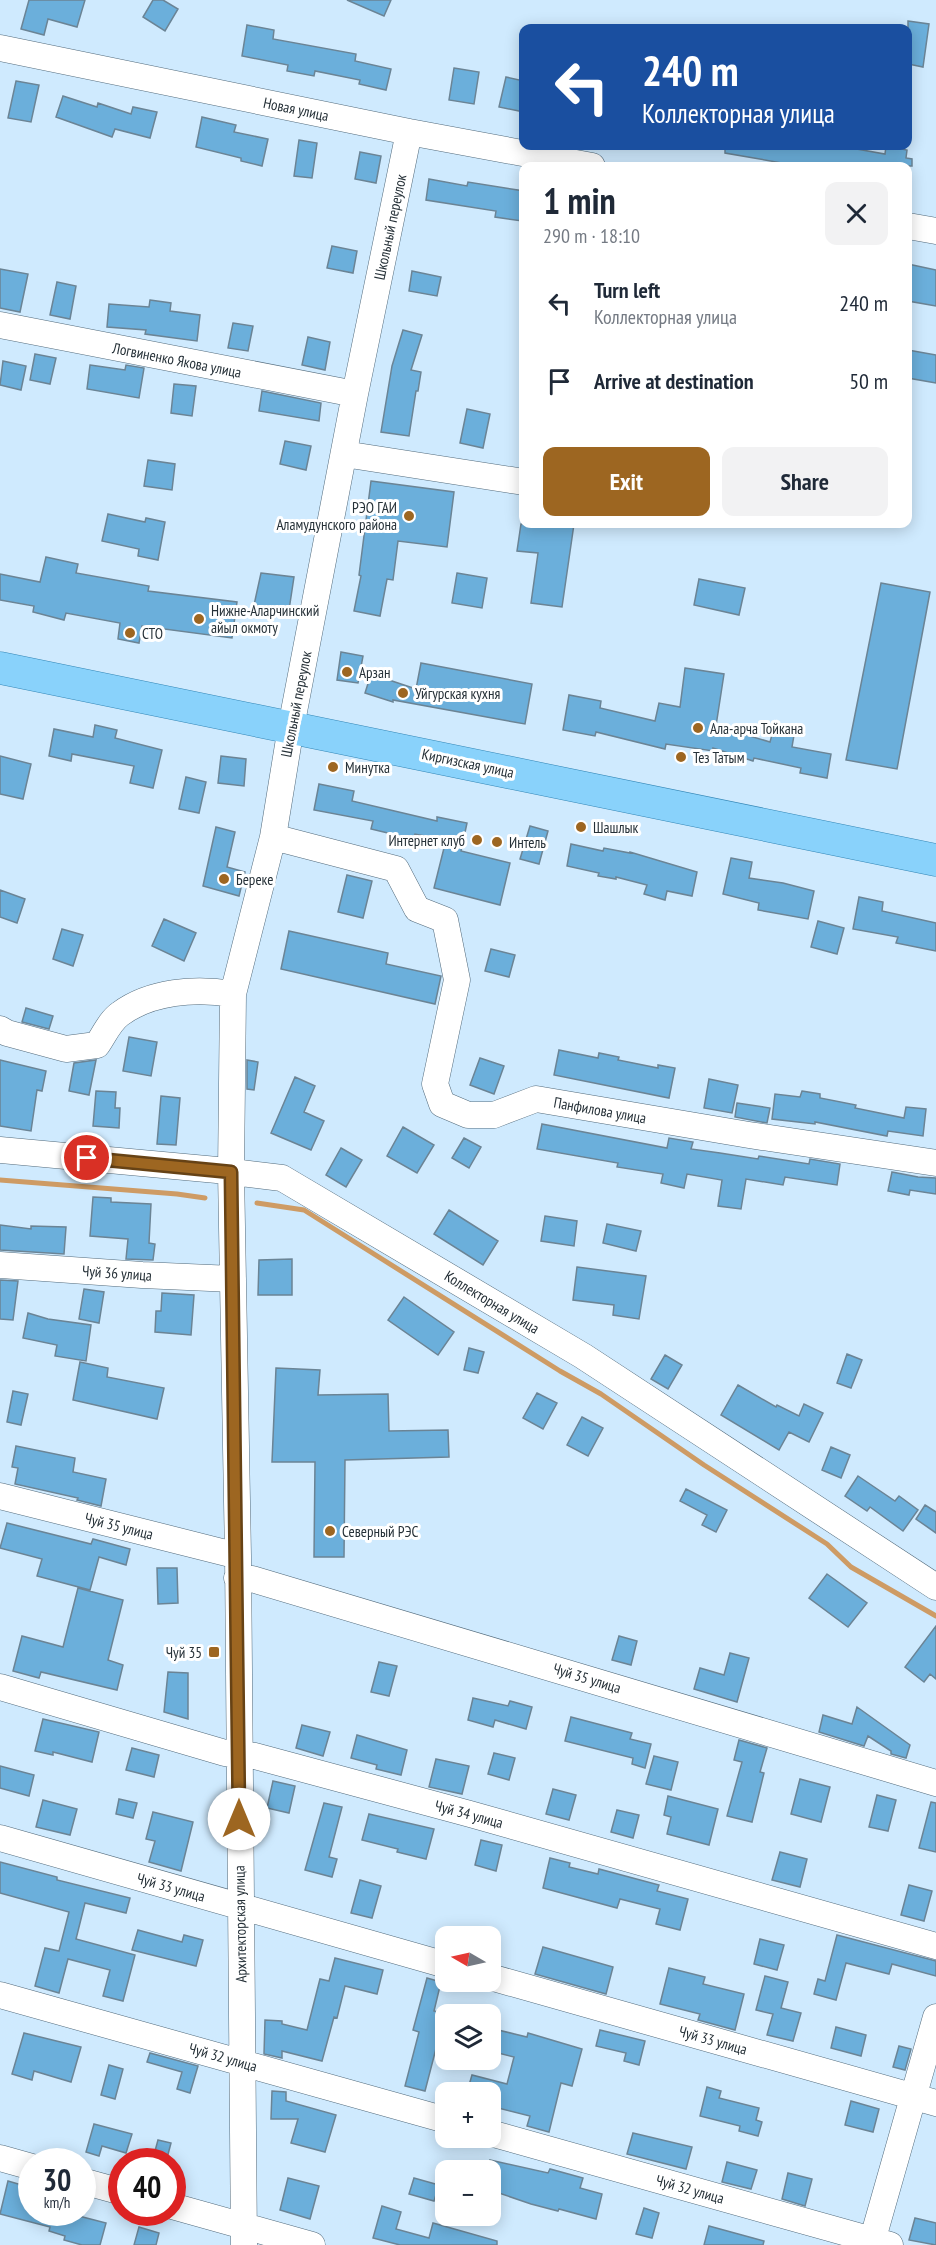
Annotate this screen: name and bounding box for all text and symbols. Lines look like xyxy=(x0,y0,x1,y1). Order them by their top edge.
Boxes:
text: 240 m xyxy=(642,43,739,98)
icon: left xyxy=(543,48,621,126)
street label: Новая улица xyxy=(262,93,330,125)
text: Коллекторная улица xyxy=(642,96,835,130)
street label: Школьный переулок xyxy=(370,172,411,282)
text: 1 min xyxy=(543,177,616,224)
button: close xyxy=(825,182,888,245)
text: 290 m · 18:10 xyxy=(543,223,640,249)
text: Turn left xyxy=(594,276,660,304)
icon: left xyxy=(543,287,576,320)
text: 240 m xyxy=(839,289,888,317)
text: Коллекторная улица xyxy=(594,304,737,330)
street label: Логвиненко Якова улица xyxy=(110,338,243,382)
icon: arrive xyxy=(543,365,576,398)
text: Arrive at destination xyxy=(594,367,754,395)
text: 50 m xyxy=(849,367,888,395)
button: Exit xyxy=(543,447,710,516)
button: Share xyxy=(722,447,888,516)
place label: РЭО ГАИ Аламудунского района xyxy=(276,498,397,534)
marker: РЭО ГАИ Аламудунского района xyxy=(402,509,416,523)
place label: Нижне-Аларчинский айыл окмоту xyxy=(211,601,319,637)
marker: Нижне-Аларчинский айыл окмоту xyxy=(192,612,206,626)
place label: СТО xyxy=(142,624,163,643)
marker: СТО xyxy=(123,626,137,640)
street label: Школьный переулок xyxy=(276,649,316,759)
place label: Арзан xyxy=(359,663,390,682)
marker: Арзан xyxy=(340,665,354,679)
place label: Уйгурская кухня xyxy=(415,684,501,703)
marker: Уйгурская кухня xyxy=(396,686,410,700)
place label: Ала-арча Тойкана xyxy=(710,719,803,738)
marker: Ала-арча Тойкана xyxy=(691,721,705,735)
street label: Киргизская улица xyxy=(420,744,516,782)
place label: Тез Татым xyxy=(693,748,744,767)
marker: Тез Татым xyxy=(674,750,688,764)
place label: Минутка xyxy=(345,758,390,777)
marker: Минутка xyxy=(326,760,340,774)
place label: Шашлык xyxy=(593,818,639,837)
marker: Шашлык xyxy=(574,820,588,834)
place label: Интернет клуб xyxy=(388,831,465,850)
marker: Интернет клуб xyxy=(470,833,484,847)
place label: Интель xyxy=(509,833,546,852)
marker: Интель xyxy=(490,835,504,849)
place label: Береке xyxy=(236,870,273,889)
marker: Береке xyxy=(217,872,231,886)
street label: Панфилова улица xyxy=(552,1093,648,1127)
pin xyxy=(61,1132,112,1183)
icon: arrive xyxy=(70,1141,103,1174)
street label: Чуй 36 улица xyxy=(81,1261,153,1285)
street label: Коллекторная улица xyxy=(441,1266,543,1338)
street label: Чуй 35 улица xyxy=(83,1508,155,1544)
place label: Северный РЭС xyxy=(342,1522,418,1541)
marker: Северный РЭС xyxy=(323,1524,337,1538)
place label: Чуй 35 xyxy=(166,1643,202,1662)
marker: Чуй 35 xyxy=(207,1645,221,1659)
street label: Чуй 35 улица xyxy=(551,1659,623,1697)
position arrow xyxy=(207,1787,271,1851)
street label: Чуй 34 улица xyxy=(433,1796,505,1832)
street label: Архитекторская улица xyxy=(229,1865,251,1983)
street label: Чуй 33 улица xyxy=(135,1868,207,1906)
north arrow xyxy=(435,1926,501,1992)
map controls xyxy=(435,1926,501,2226)
button: layers xyxy=(435,2004,501,2070)
street label: Чуй 33 улица xyxy=(677,2021,749,2059)
street label: Чуй 32 улица xyxy=(187,2038,259,2076)
button: + xyxy=(435,2082,501,2148)
speed limit sign: 40 xyxy=(108,2148,186,2226)
text: 30 xyxy=(43,2160,71,2199)
button: − xyxy=(435,2160,501,2226)
street label: Чуй 32 улица xyxy=(654,2170,726,2208)
text: km/h xyxy=(44,2193,70,2212)

